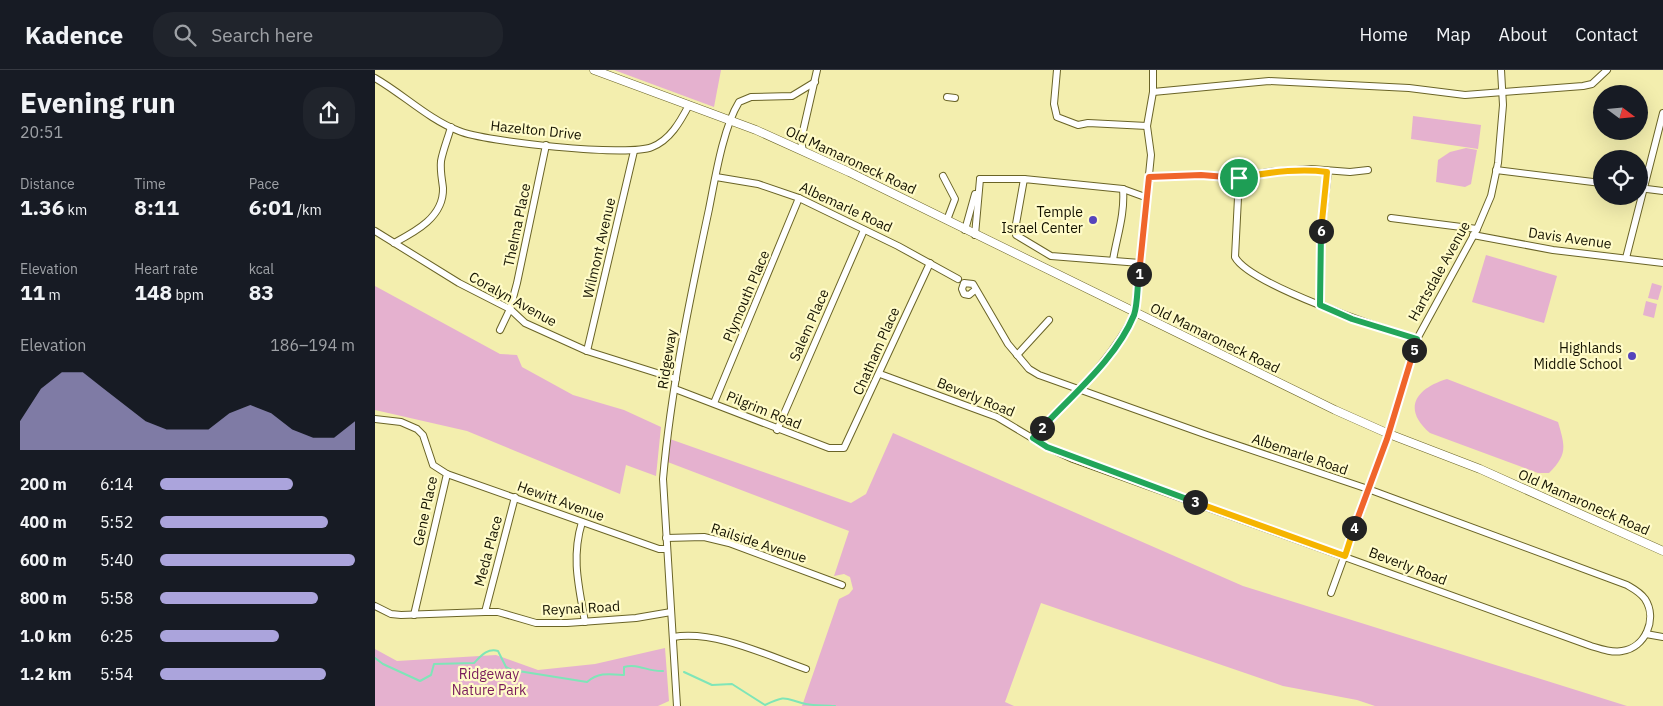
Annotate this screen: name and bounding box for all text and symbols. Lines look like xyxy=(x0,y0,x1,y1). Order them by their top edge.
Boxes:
search box xyxy=(153,12,503,57)
text: Kadence xyxy=(25,19,123,51)
icon: search xyxy=(171,21,199,49)
text: Search here xyxy=(211,23,313,47)
text: Home xyxy=(1360,23,1408,46)
text: Map xyxy=(1436,23,1471,46)
text: About xyxy=(1499,23,1547,46)
text: Contact xyxy=(1575,23,1638,46)
text: Evening run xyxy=(20,84,176,121)
north arrow xyxy=(1593,85,1647,140)
map controls xyxy=(1593,85,1648,205)
button: share xyxy=(303,87,355,139)
street label: Hazelton Drive xyxy=(490,116,583,144)
text: 20:51 xyxy=(20,122,63,142)
street label: Old Mamaroneck Road xyxy=(783,122,919,198)
button: locate xyxy=(1593,150,1648,205)
pin xyxy=(1218,157,1260,199)
icon: arrive xyxy=(1225,164,1253,192)
text: Distance xyxy=(20,175,75,193)
text: Time xyxy=(134,175,166,193)
text: Pace xyxy=(249,175,279,193)
street label: Albemarle Road xyxy=(797,178,895,236)
street label: Thelma Place xyxy=(499,181,535,268)
text: 1.36 xyxy=(20,193,64,221)
text: 8:11 xyxy=(134,193,179,221)
text: 6:01 xyxy=(249,193,293,221)
street label: Wilmont Avenue xyxy=(579,196,619,300)
text: km xyxy=(64,201,87,219)
text: /km xyxy=(293,201,322,219)
place label: Temple Israel Center xyxy=(1001,203,1083,237)
marker: Temple Israel Center xyxy=(1087,214,1099,226)
pin: 6 xyxy=(1309,218,1333,244)
street label: Hartsdale Avenue xyxy=(1404,218,1474,324)
text: 6 xyxy=(1317,222,1326,240)
street label: Davis Avenue xyxy=(1527,223,1613,253)
street label: Plymouth Place xyxy=(719,247,774,344)
text: Elevation xyxy=(20,260,78,278)
text: Heart rate xyxy=(134,260,198,278)
text: kcal xyxy=(249,260,274,278)
pin: 1 xyxy=(1127,262,1151,286)
text: 1 xyxy=(1135,265,1144,283)
street label: Coralyn Avenue xyxy=(466,267,560,331)
text: 11 xyxy=(20,278,45,306)
text: 148 xyxy=(134,278,172,306)
text: 83 xyxy=(249,278,274,306)
text: m xyxy=(45,286,61,304)
text: bpm xyxy=(172,286,204,304)
street label: Salem Place xyxy=(785,286,833,364)
street label: Old Mamaroneck Road xyxy=(1147,299,1283,377)
street label: Chatham Place xyxy=(849,304,904,398)
street label: Ridgeway xyxy=(653,328,681,390)
text: Elevation xyxy=(20,335,86,355)
text: 186–194 m xyxy=(270,335,355,355)
pin: 5 xyxy=(1401,338,1427,362)
place label: Highlands Middle School xyxy=(1533,339,1622,373)
text: 5 xyxy=(1410,341,1419,359)
marker: Highlands Middle School xyxy=(1626,350,1638,362)
street label: Beverly Road xyxy=(934,373,1018,421)
street label: Pilgrim Road xyxy=(724,387,804,433)
pin: 2 xyxy=(1029,416,1055,440)
text: 2 xyxy=(1038,419,1047,437)
street label: Albemarle Road xyxy=(1250,429,1350,479)
street label: Old Mamaroneck Road xyxy=(1515,465,1653,539)
text: 200 m xyxy=(20,474,67,494)
text: 6:14 xyxy=(100,474,133,494)
street label: Gene Place xyxy=(409,474,441,547)
street label: Hewitt Avenue xyxy=(515,477,607,525)
pin: 3 xyxy=(1183,490,1207,514)
text: 3 xyxy=(1191,493,1200,511)
text: 400 m xyxy=(20,512,67,532)
text: 5:52 xyxy=(100,512,133,532)
street label: Meda Place xyxy=(470,513,506,588)
pin: 4 xyxy=(1341,516,1367,540)
street label: Railside Avenue xyxy=(709,519,810,567)
text: 4 xyxy=(1350,519,1359,537)
street label: Beverly Road xyxy=(1366,543,1450,589)
text: 600 m xyxy=(20,550,67,570)
text: 5:40 xyxy=(100,550,133,570)
text: 800 m xyxy=(20,588,67,608)
text: 5:58 xyxy=(100,588,133,608)
street label: Reynal Road xyxy=(542,597,620,619)
text: 1.0 km xyxy=(20,626,71,646)
text: 6:25 xyxy=(100,626,133,646)
text: 1.2 km xyxy=(20,664,71,684)
text: 5:54 xyxy=(100,664,133,684)
park label: Ridgeway Nature Park xyxy=(452,665,527,699)

